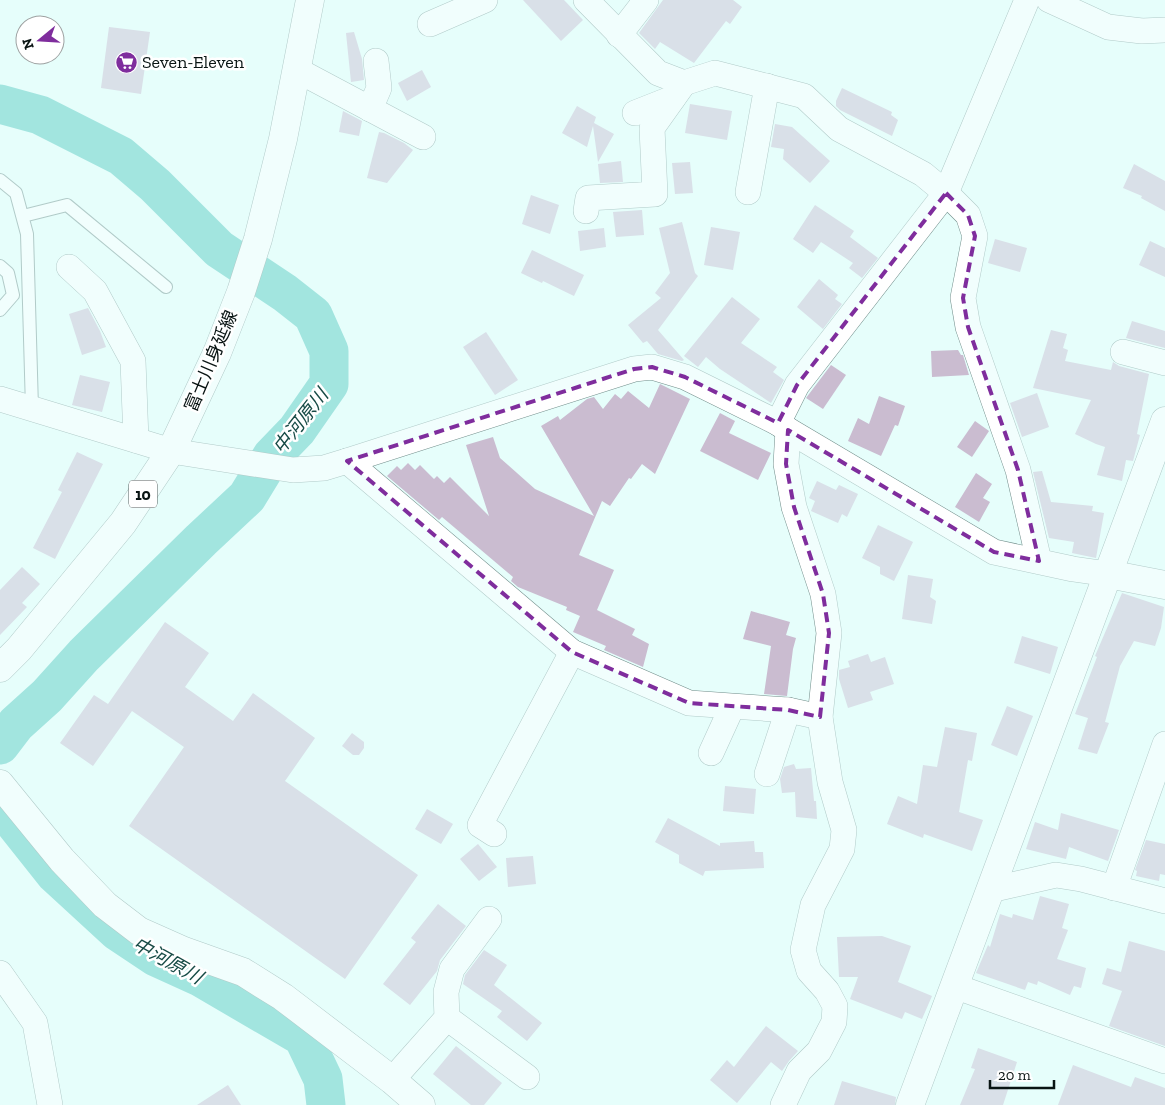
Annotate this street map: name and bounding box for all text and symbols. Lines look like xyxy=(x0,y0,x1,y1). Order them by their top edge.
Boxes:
north arrow xyxy=(15,15,65,65)
text: N xyxy=(18,36,38,52)
supermarket icon: Seven-Eleven xyxy=(114,50,138,74)
place label: Seven-Eleven xyxy=(142,51,245,73)
street label: 富士川身延線 xyxy=(180,307,242,415)
water label: 中河原川 xyxy=(268,383,334,458)
road number: 10 xyxy=(129,480,157,508)
water label: 中河原川 xyxy=(129,932,208,990)
scale bar xyxy=(990,1058,1054,1090)
text: 20 m xyxy=(998,1066,1031,1084)

